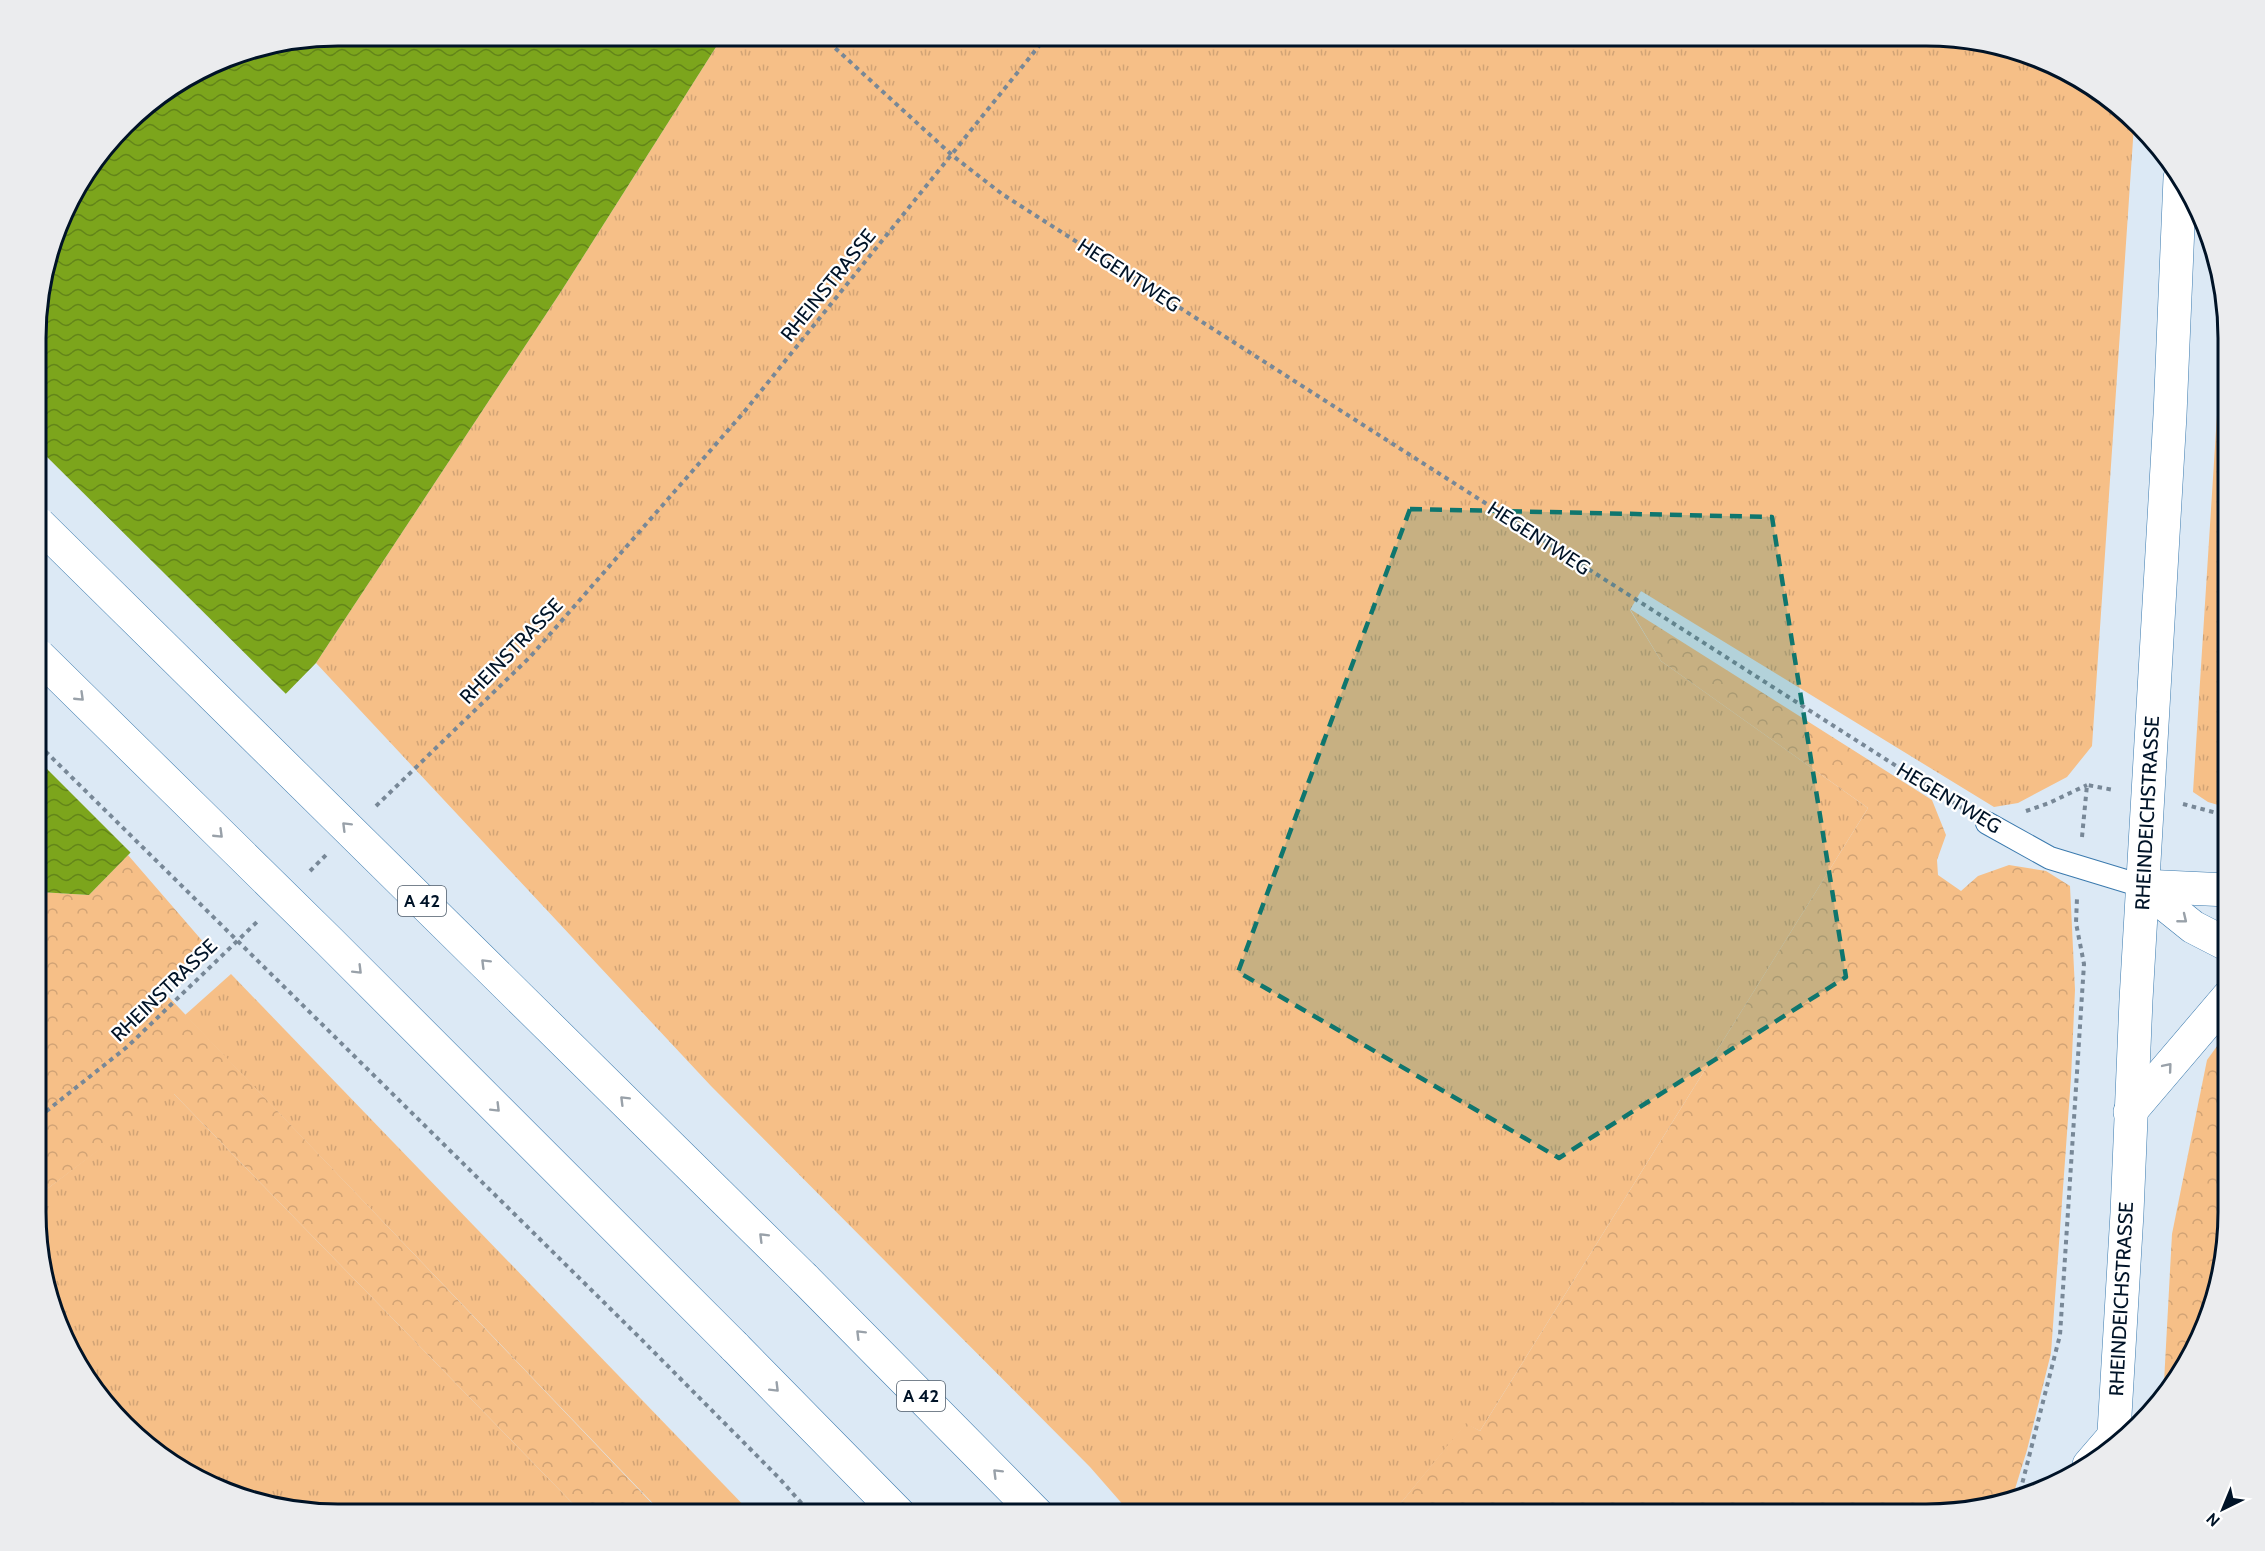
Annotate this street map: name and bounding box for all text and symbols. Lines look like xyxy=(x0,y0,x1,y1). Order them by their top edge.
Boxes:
street label: RHEINSTRASSE xyxy=(775,224,881,346)
street label: HEGENTWEG xyxy=(1073,233,1185,317)
street label: HEGENTWEG xyxy=(1483,496,1595,580)
street label: RHEINSTRASSE xyxy=(455,593,567,709)
one-way arrow xyxy=(74,690,84,701)
street label: RHEINDEICHSTRASSE xyxy=(2130,715,2164,911)
street label: HEGENTWEG xyxy=(1892,757,2006,839)
one-way arrow xyxy=(342,823,353,834)
one-way arrow xyxy=(212,826,223,837)
road number: A 42 xyxy=(398,886,446,916)
one-way arrow xyxy=(2176,911,2187,922)
street label: RHEINSTRASSE xyxy=(106,934,222,1046)
one-way arrow xyxy=(481,959,491,970)
one-way arrow xyxy=(351,963,362,974)
one-way arrow xyxy=(2160,1063,2171,1074)
one-way arrow xyxy=(620,1096,630,1107)
one-way arrow xyxy=(489,1101,500,1112)
street label: RHEINDEICHSTRASSE xyxy=(2104,1201,2138,1397)
one-way arrow xyxy=(759,1233,770,1244)
one-way arrow xyxy=(856,1330,867,1341)
one-way arrow xyxy=(768,1380,779,1391)
road number: A 42 xyxy=(897,1381,945,1411)
one-way arrow xyxy=(993,1469,1004,1479)
north arrow xyxy=(2193,1479,2253,1539)
text: N xyxy=(2202,1509,2224,1530)

